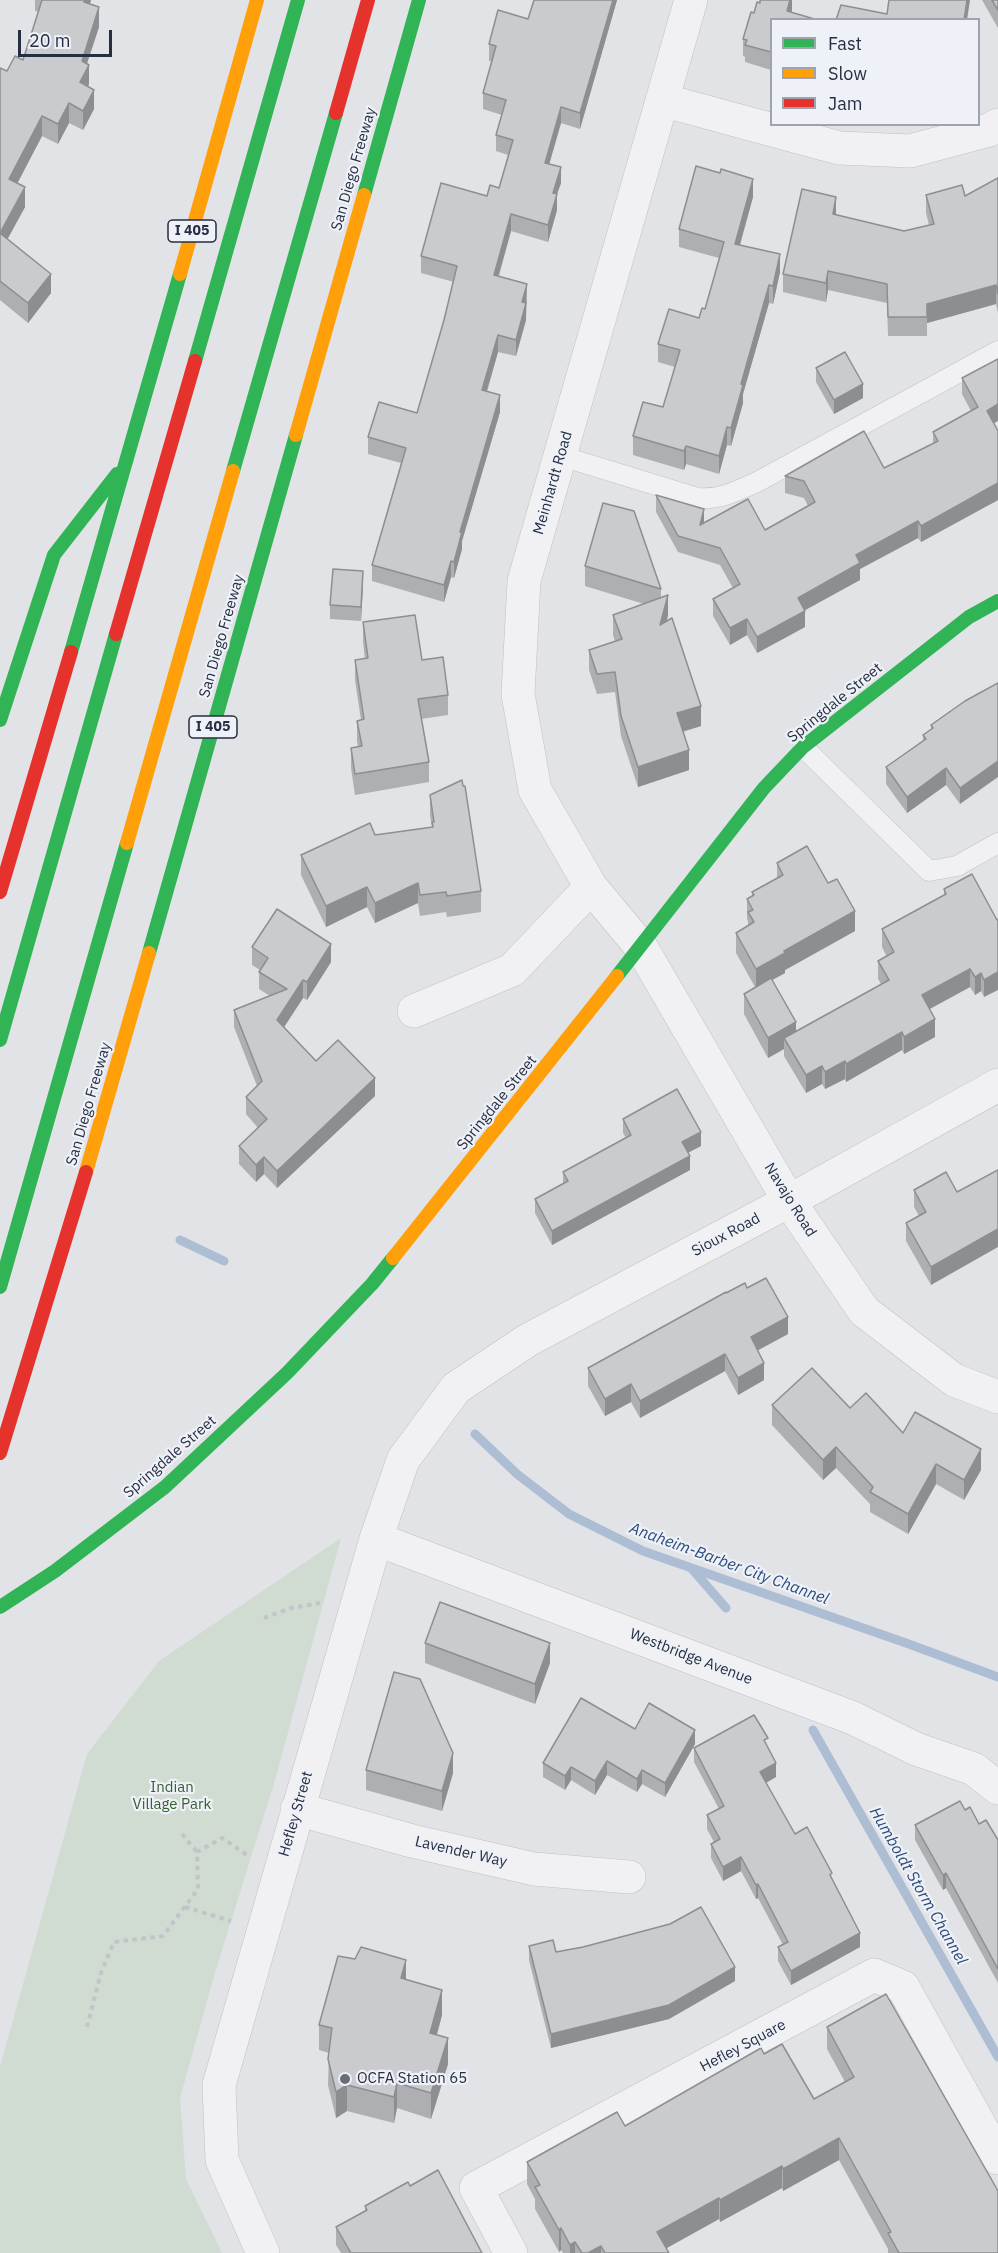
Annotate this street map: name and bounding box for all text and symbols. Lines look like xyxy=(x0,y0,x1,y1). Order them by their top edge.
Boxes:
scale bar xyxy=(21,18,116,56)
legend xyxy=(770,18,980,126)
text: 20 m xyxy=(29,29,71,52)
text: Fast xyxy=(828,32,862,55)
text: Slow xyxy=(828,62,867,85)
text: Jam xyxy=(828,92,863,115)
street label: San Diego Freeway xyxy=(328,105,380,233)
road number: I 405 xyxy=(168,220,216,242)
street label: Meinhardt Road xyxy=(530,429,576,537)
street label: San Diego Freeway xyxy=(196,572,248,700)
street label: Springdale Street xyxy=(784,659,886,747)
road number: I 405 xyxy=(189,716,237,738)
street label: San Diego Freeway xyxy=(63,1040,115,1168)
street label: Springdale Street xyxy=(453,1052,541,1154)
street label: Navajo Road xyxy=(760,1160,820,1240)
street label: Sioux Road xyxy=(689,1209,763,1261)
street label: Springdale Street xyxy=(120,1412,220,1502)
water label: Anaheim-Barber City Channel xyxy=(627,1519,831,1609)
street label: Westbridge Avenue xyxy=(627,1625,755,1689)
street label: Hefley Street xyxy=(275,1769,317,1859)
park label: Indian Village Park xyxy=(133,1779,211,1814)
water label: Humboldt Storm Channel xyxy=(865,1804,971,1968)
street label: Lavender Way xyxy=(413,1833,509,1871)
street label: Hefley Square xyxy=(697,2016,789,2076)
place label: OCFA Station 65 xyxy=(357,2070,467,2088)
marker: OCFA Station 65 xyxy=(338,2072,352,2086)

